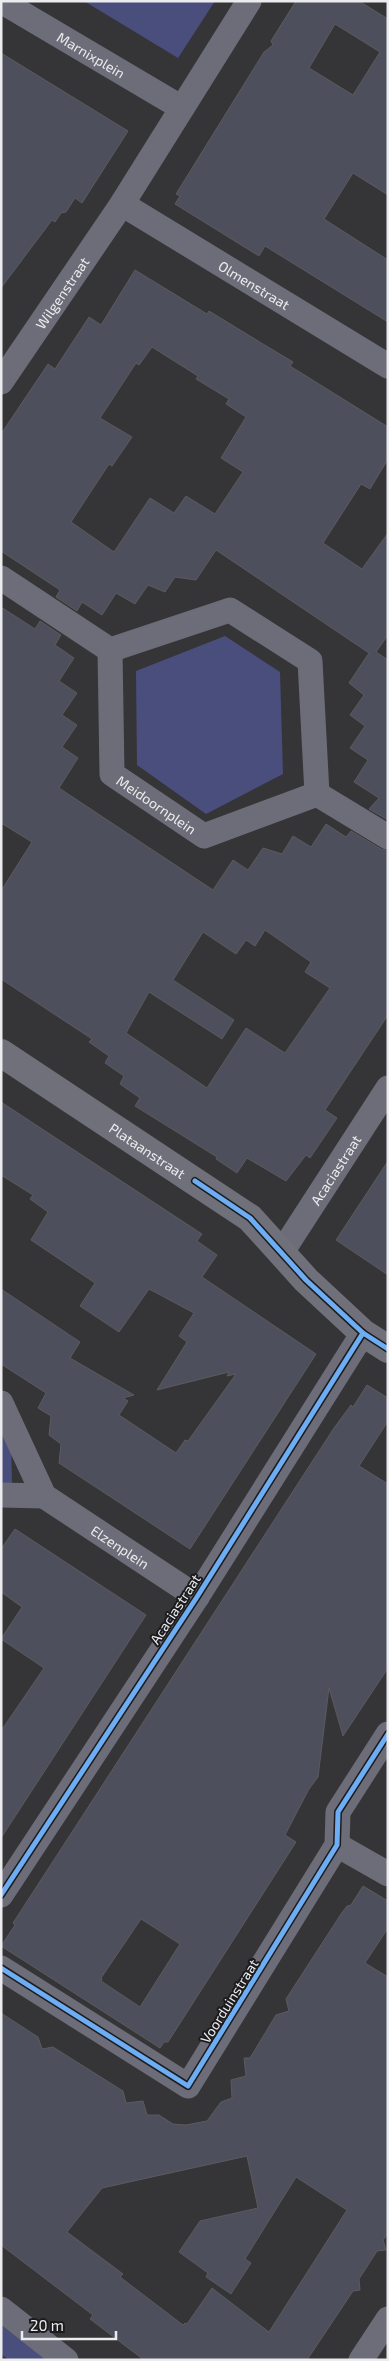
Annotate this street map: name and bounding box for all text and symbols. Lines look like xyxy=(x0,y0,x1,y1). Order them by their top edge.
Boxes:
street label: Marnixplein xyxy=(54,28,128,81)
street label: Wilgenstraat xyxy=(31,254,92,332)
street label: Olmenstraat xyxy=(216,256,293,313)
street label: Meidoornplein xyxy=(114,771,200,837)
street label: Plataanstraat xyxy=(106,1119,189,1182)
street label: Acaciastraat xyxy=(306,1131,364,1208)
street label: Elzenplein xyxy=(88,1521,153,1572)
street label: Acaciastraat xyxy=(146,1571,204,1647)
street label: Voorduinstraat xyxy=(196,1956,262,2046)
scale bar xyxy=(22,2308,116,2340)
text: 20 m xyxy=(30,2316,64,2334)

